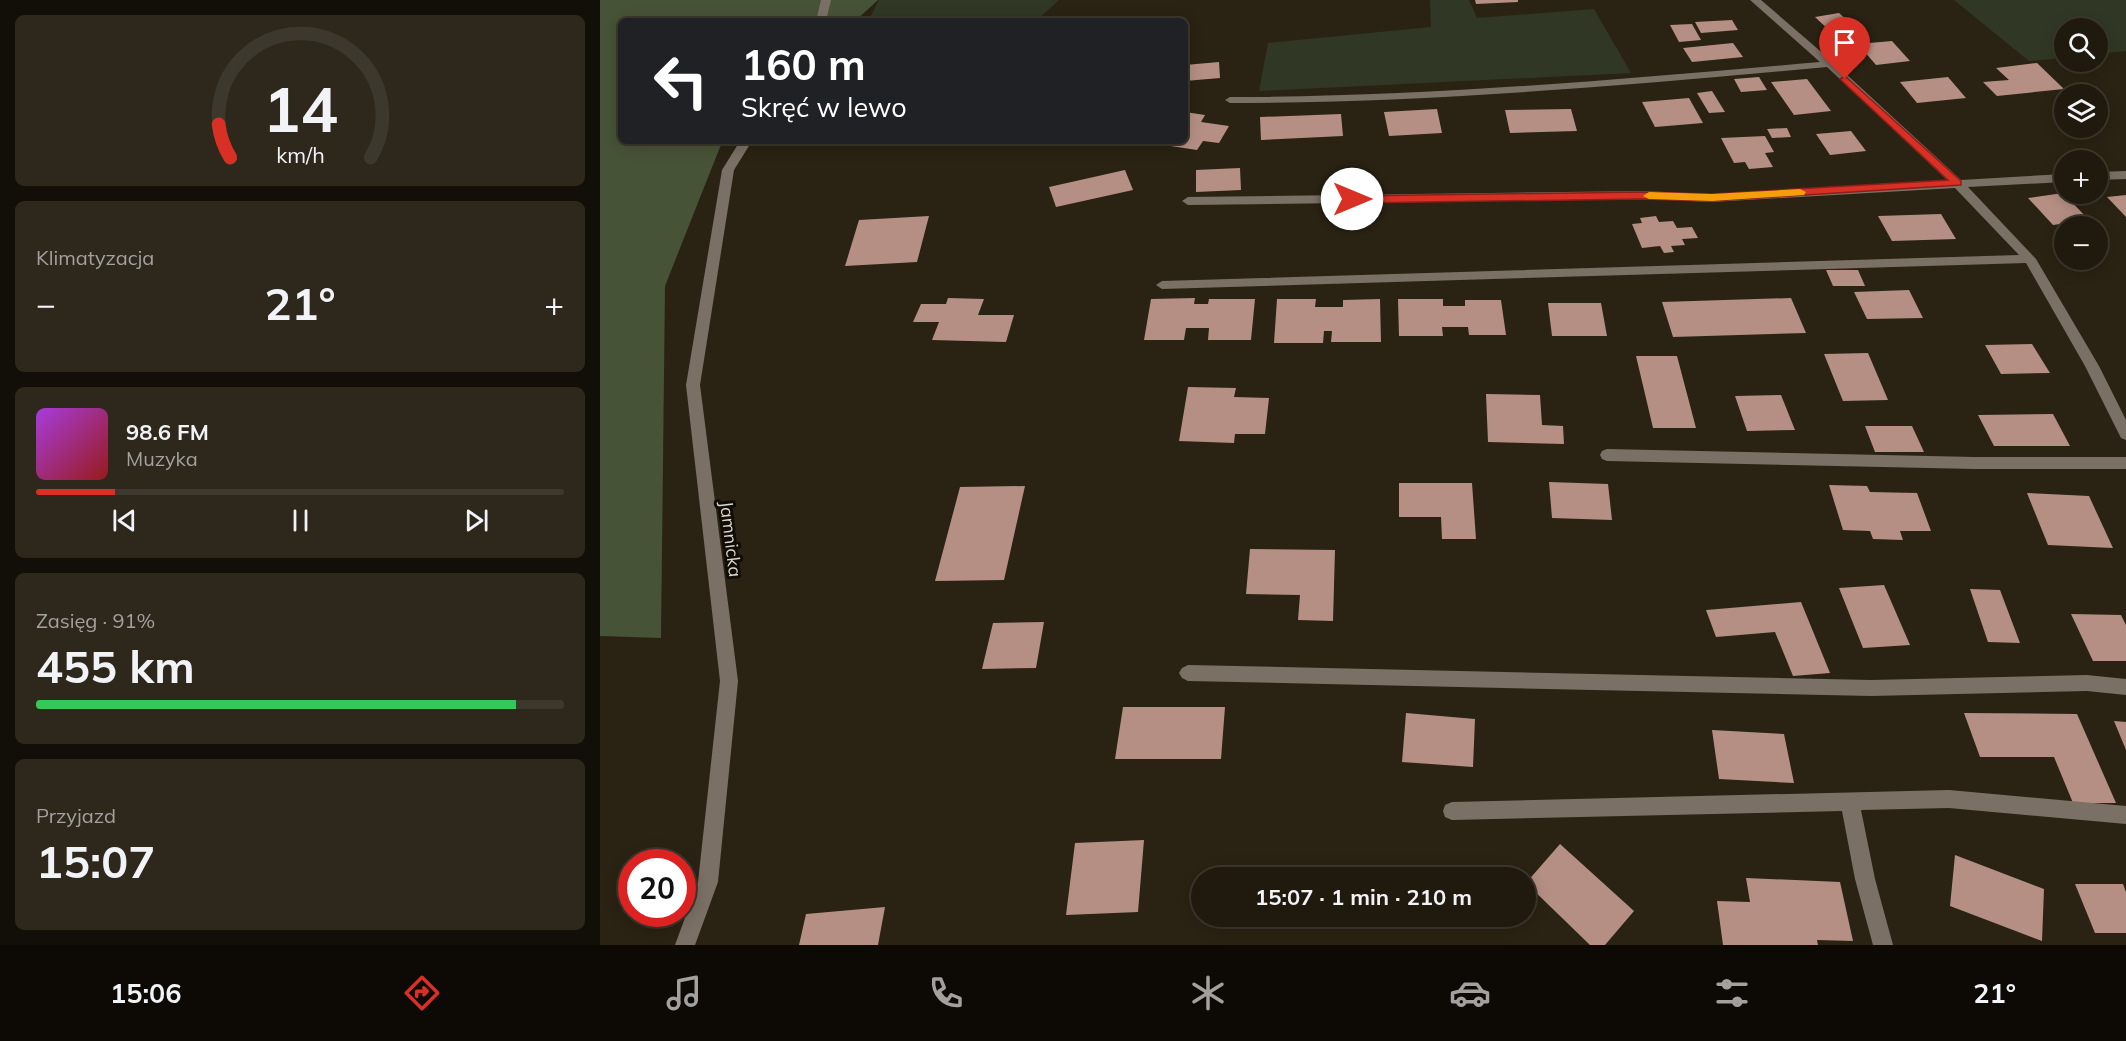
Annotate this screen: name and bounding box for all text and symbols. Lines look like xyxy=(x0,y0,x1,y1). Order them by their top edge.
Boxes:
pin xyxy=(1819,17,1870,79)
map controls xyxy=(2054,18,2108,270)
button: search xyxy=(2054,18,2108,72)
icon: arrive xyxy=(1828,26,1861,59)
text: 160 m xyxy=(741,38,866,91)
icon: left xyxy=(642,42,720,120)
text: 14 xyxy=(263,69,337,148)
button: layers xyxy=(2054,84,2108,138)
text: Skręć w lewo xyxy=(741,90,907,124)
text: km/h xyxy=(276,141,324,168)
button: + xyxy=(2054,150,2108,204)
position arrow xyxy=(1320,167,1384,231)
button: − xyxy=(2054,216,2108,270)
text: Klimatyzacja xyxy=(36,245,154,270)
text: 21° xyxy=(264,275,336,331)
text: − xyxy=(36,283,56,324)
text: + xyxy=(544,283,564,324)
text: 98.6 FM xyxy=(126,418,209,446)
text: Muzyka xyxy=(126,446,198,471)
street label: Jamnicka xyxy=(715,500,747,578)
icon: previous xyxy=(108,504,141,537)
icon: pause xyxy=(284,504,317,537)
icon: next xyxy=(460,504,493,537)
text: Zasięg · 91% xyxy=(36,608,155,633)
text: 455 km xyxy=(36,638,195,694)
text: Przyjazd xyxy=(36,803,116,828)
text: 15:07 xyxy=(36,833,155,889)
speed limit sign: 20 xyxy=(618,849,696,927)
text: 15:07 · 1 min · 210 m xyxy=(1255,883,1472,911)
icon: directions xyxy=(401,972,443,1014)
icon: music xyxy=(663,972,705,1014)
icon: phone xyxy=(925,972,967,1014)
icon: climate xyxy=(1187,972,1229,1014)
icon: car xyxy=(1449,972,1491,1014)
icon: filters xyxy=(1711,972,1753,1014)
text: 15:06 xyxy=(110,976,181,1010)
text: 21° xyxy=(1973,976,2016,1010)

